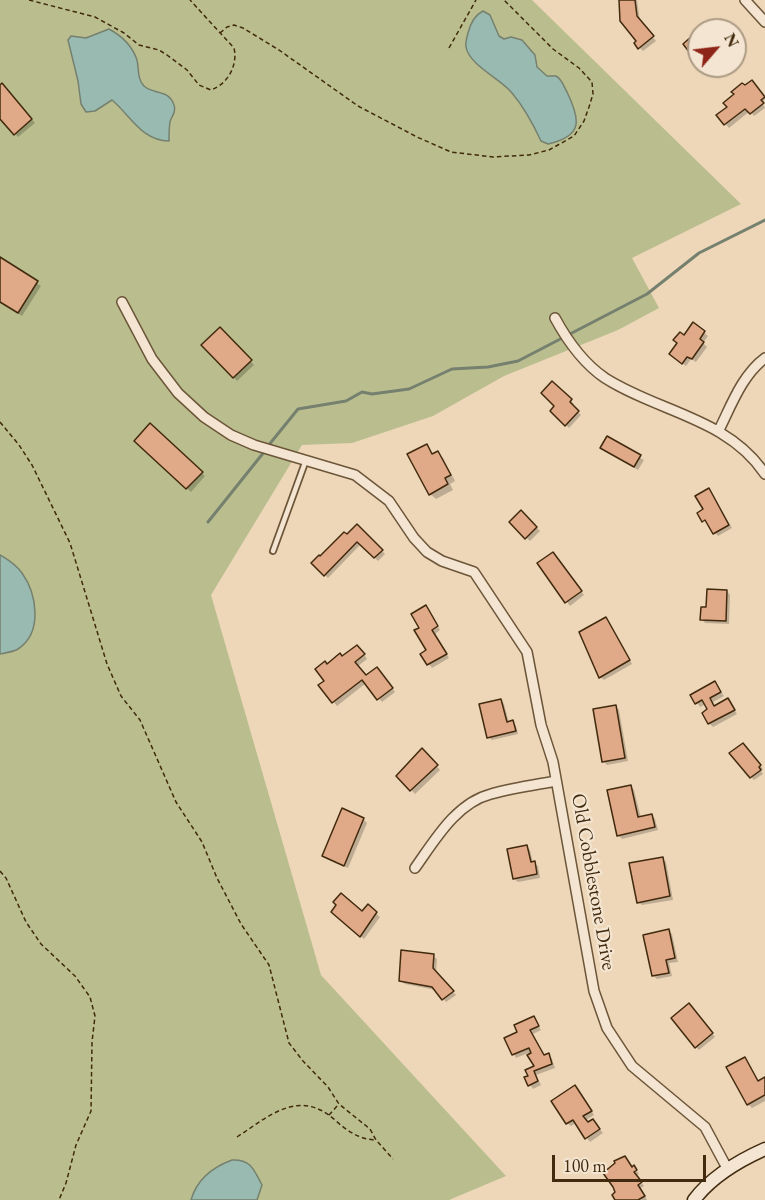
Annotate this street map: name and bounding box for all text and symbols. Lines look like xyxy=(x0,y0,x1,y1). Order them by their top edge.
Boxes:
north arrow xyxy=(687,18,747,78)
text: N xyxy=(719,30,744,51)
street label: Old Cobblestone Drive xyxy=(566,792,620,972)
scale bar xyxy=(555,1143,710,1181)
text: 100 m xyxy=(563,1154,607,1177)

